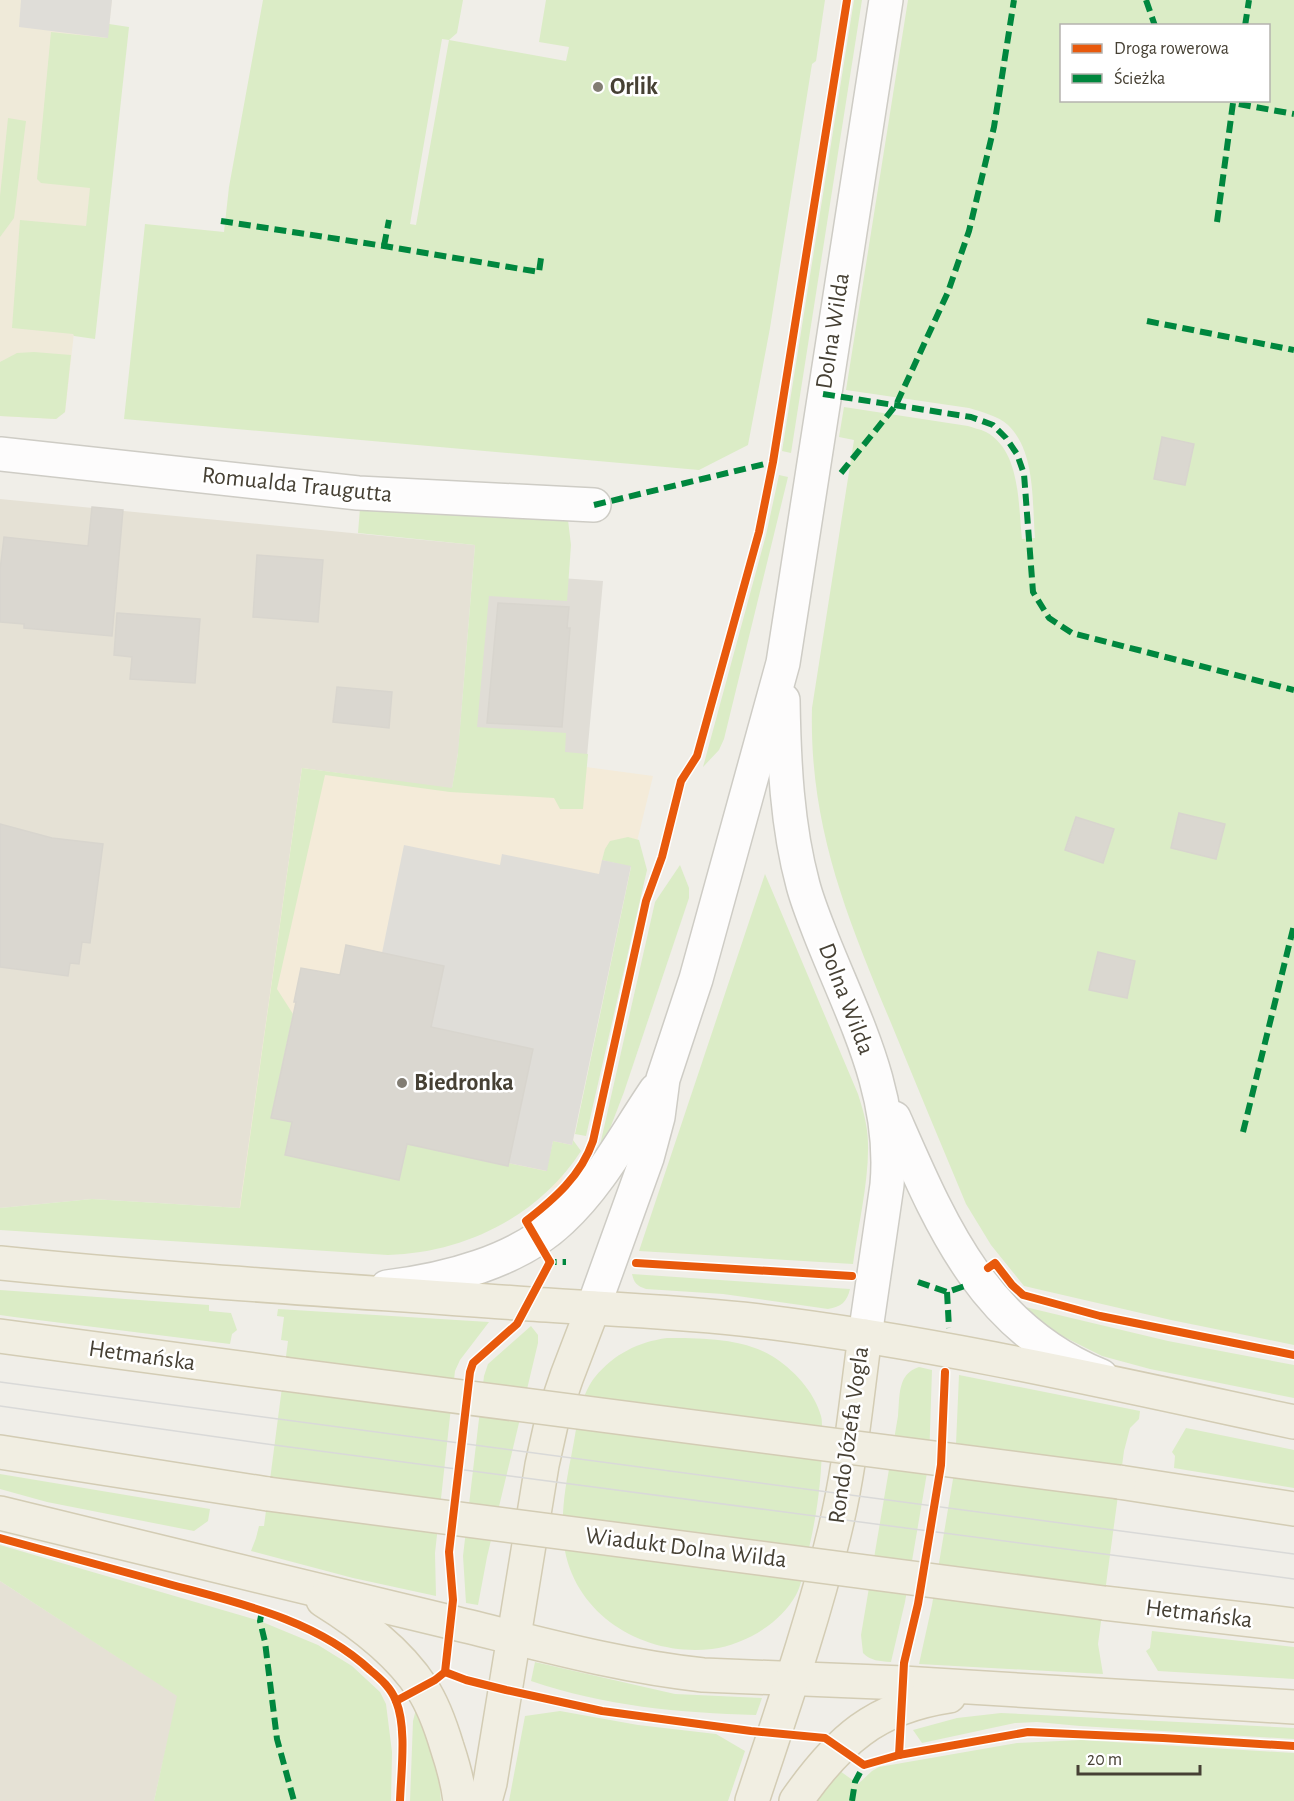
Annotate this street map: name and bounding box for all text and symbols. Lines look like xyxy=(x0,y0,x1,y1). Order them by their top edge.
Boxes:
legend xyxy=(1060,24,1270,102)
text: Droga rowerowa xyxy=(1114,40,1229,58)
text: Ścieżka xyxy=(1114,67,1165,88)
place label: Orlik xyxy=(610,75,658,99)
marker: Orlik xyxy=(591,80,605,94)
street label: Dolna Wilda xyxy=(812,271,854,391)
street label: Romualda Traugutta xyxy=(201,463,393,507)
street label: Dolna Wilda xyxy=(814,940,878,1058)
place label: Biedronka xyxy=(414,1071,514,1095)
marker: Biedronka xyxy=(395,1076,409,1090)
street label: Hetmańska xyxy=(87,1337,197,1375)
street label: Rondo Józefa Vogla xyxy=(825,1345,873,1525)
street label: Wiadukt Dolna Wilda xyxy=(584,1524,788,1572)
street label: Hetmańska xyxy=(1144,1596,1254,1632)
scale bar xyxy=(1078,1738,1200,1776)
text: 20 m xyxy=(1087,1751,1122,1769)

